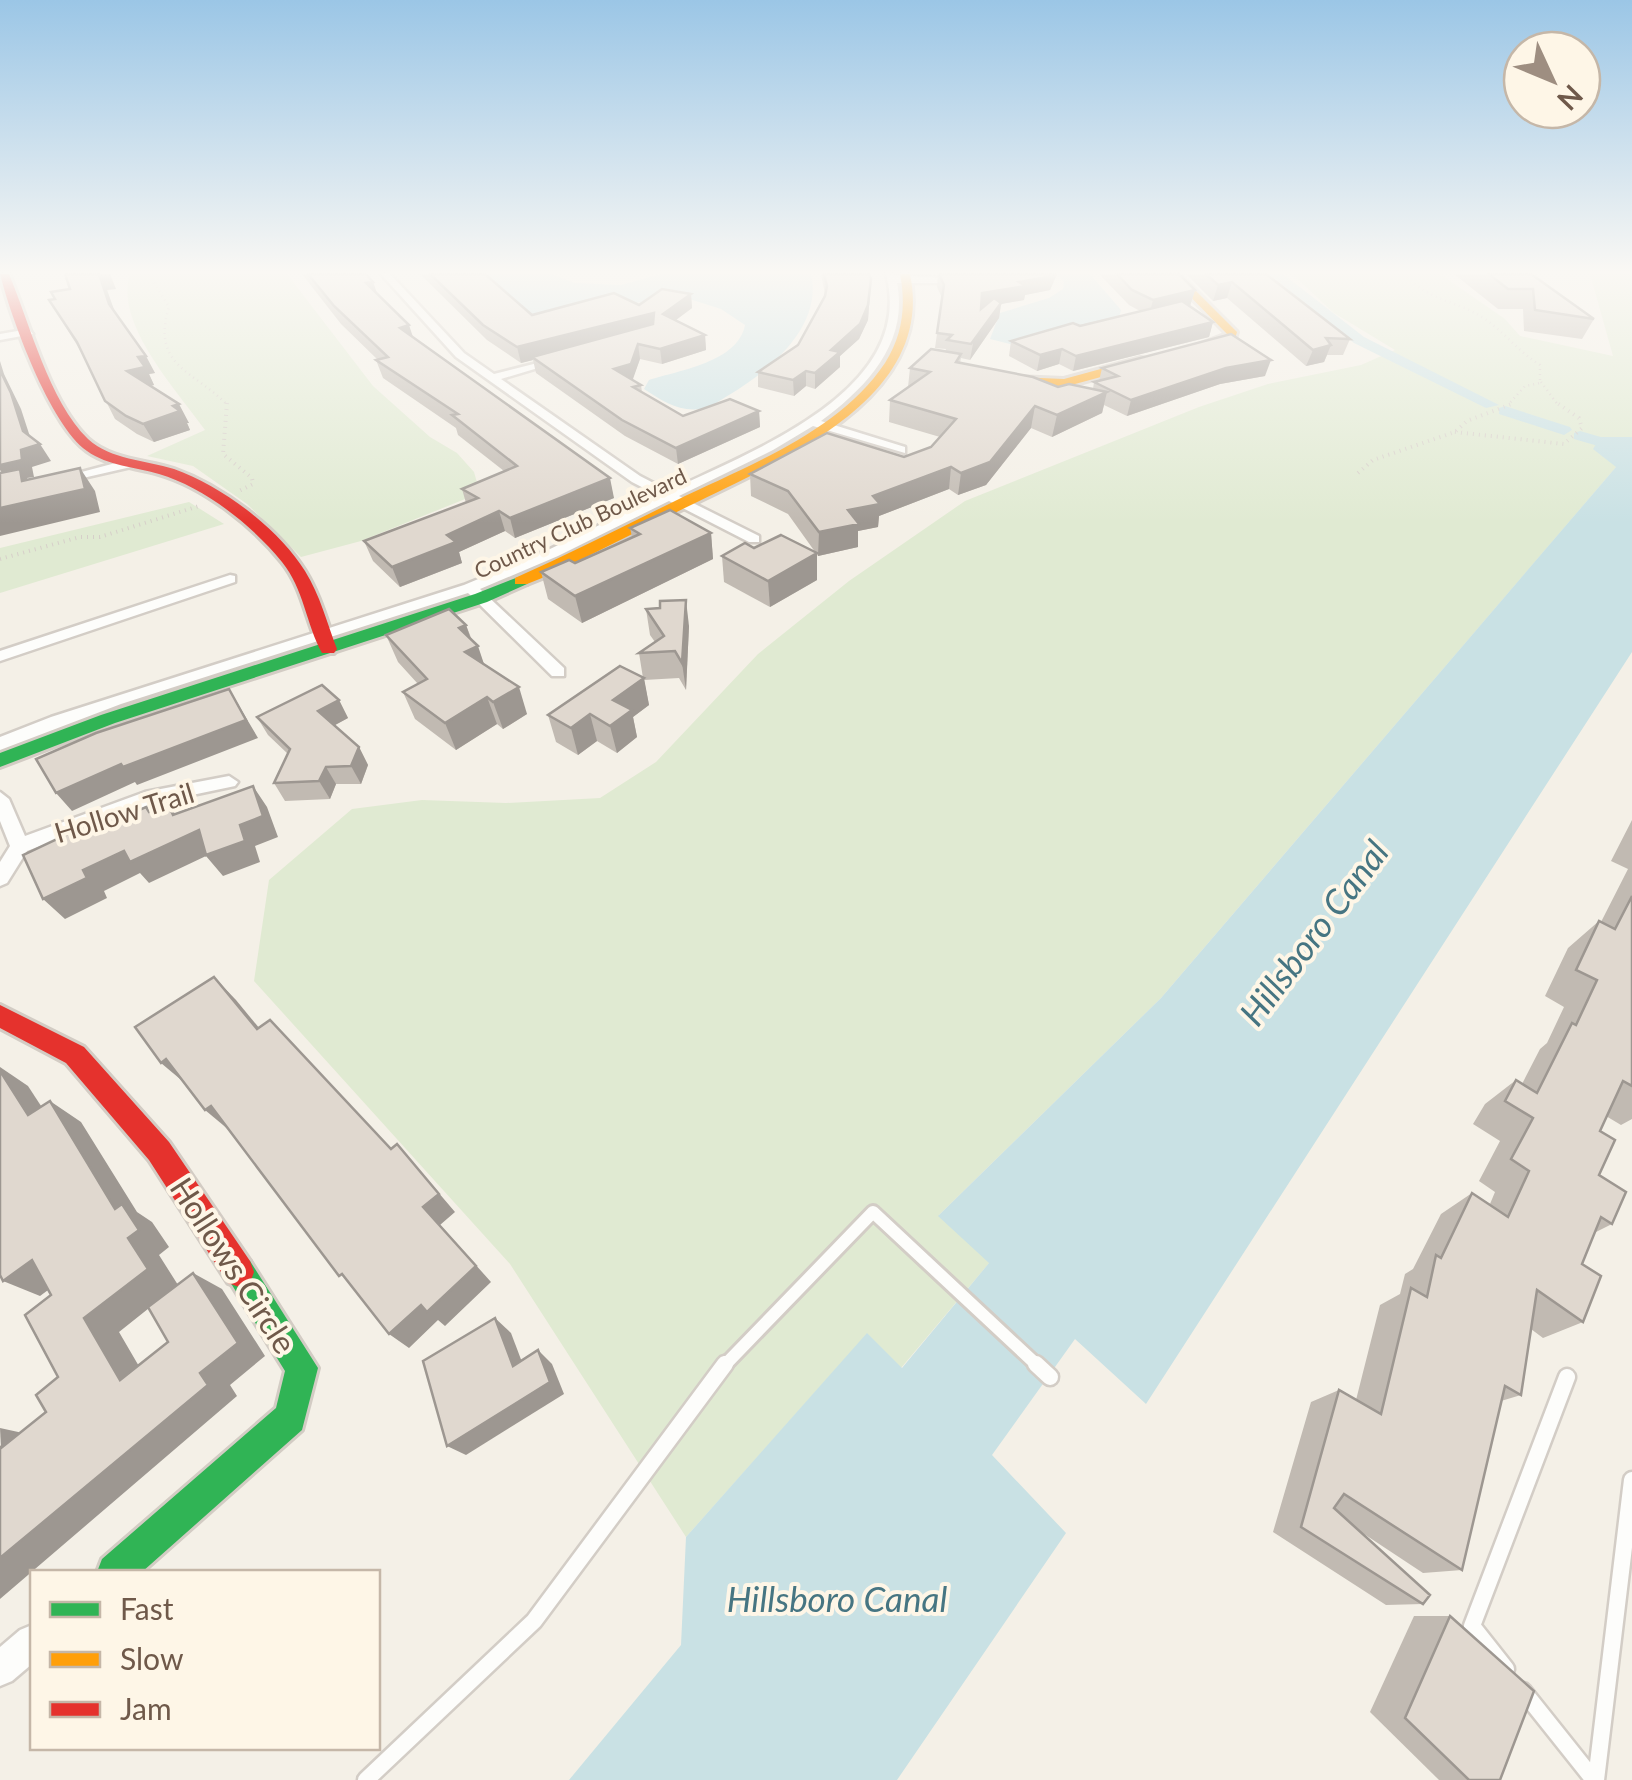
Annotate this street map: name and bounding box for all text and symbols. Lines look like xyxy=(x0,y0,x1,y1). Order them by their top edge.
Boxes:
north arrow xyxy=(1502,30,1602,130)
text: N xyxy=(1551,78,1590,118)
street label: Country Club Boulevard xyxy=(470,462,690,584)
street label: Hollow Trail xyxy=(50,775,198,849)
water label: Hillsboro Canal xyxy=(1230,831,1396,1033)
street label: Hollows Circle xyxy=(163,1170,305,1360)
legend xyxy=(30,1570,380,1750)
water label: Hillsboro Canal xyxy=(727,1577,947,1619)
text: Fast xyxy=(120,1590,174,1626)
text: Slow xyxy=(120,1640,184,1676)
text: Jam xyxy=(120,1690,172,1726)

